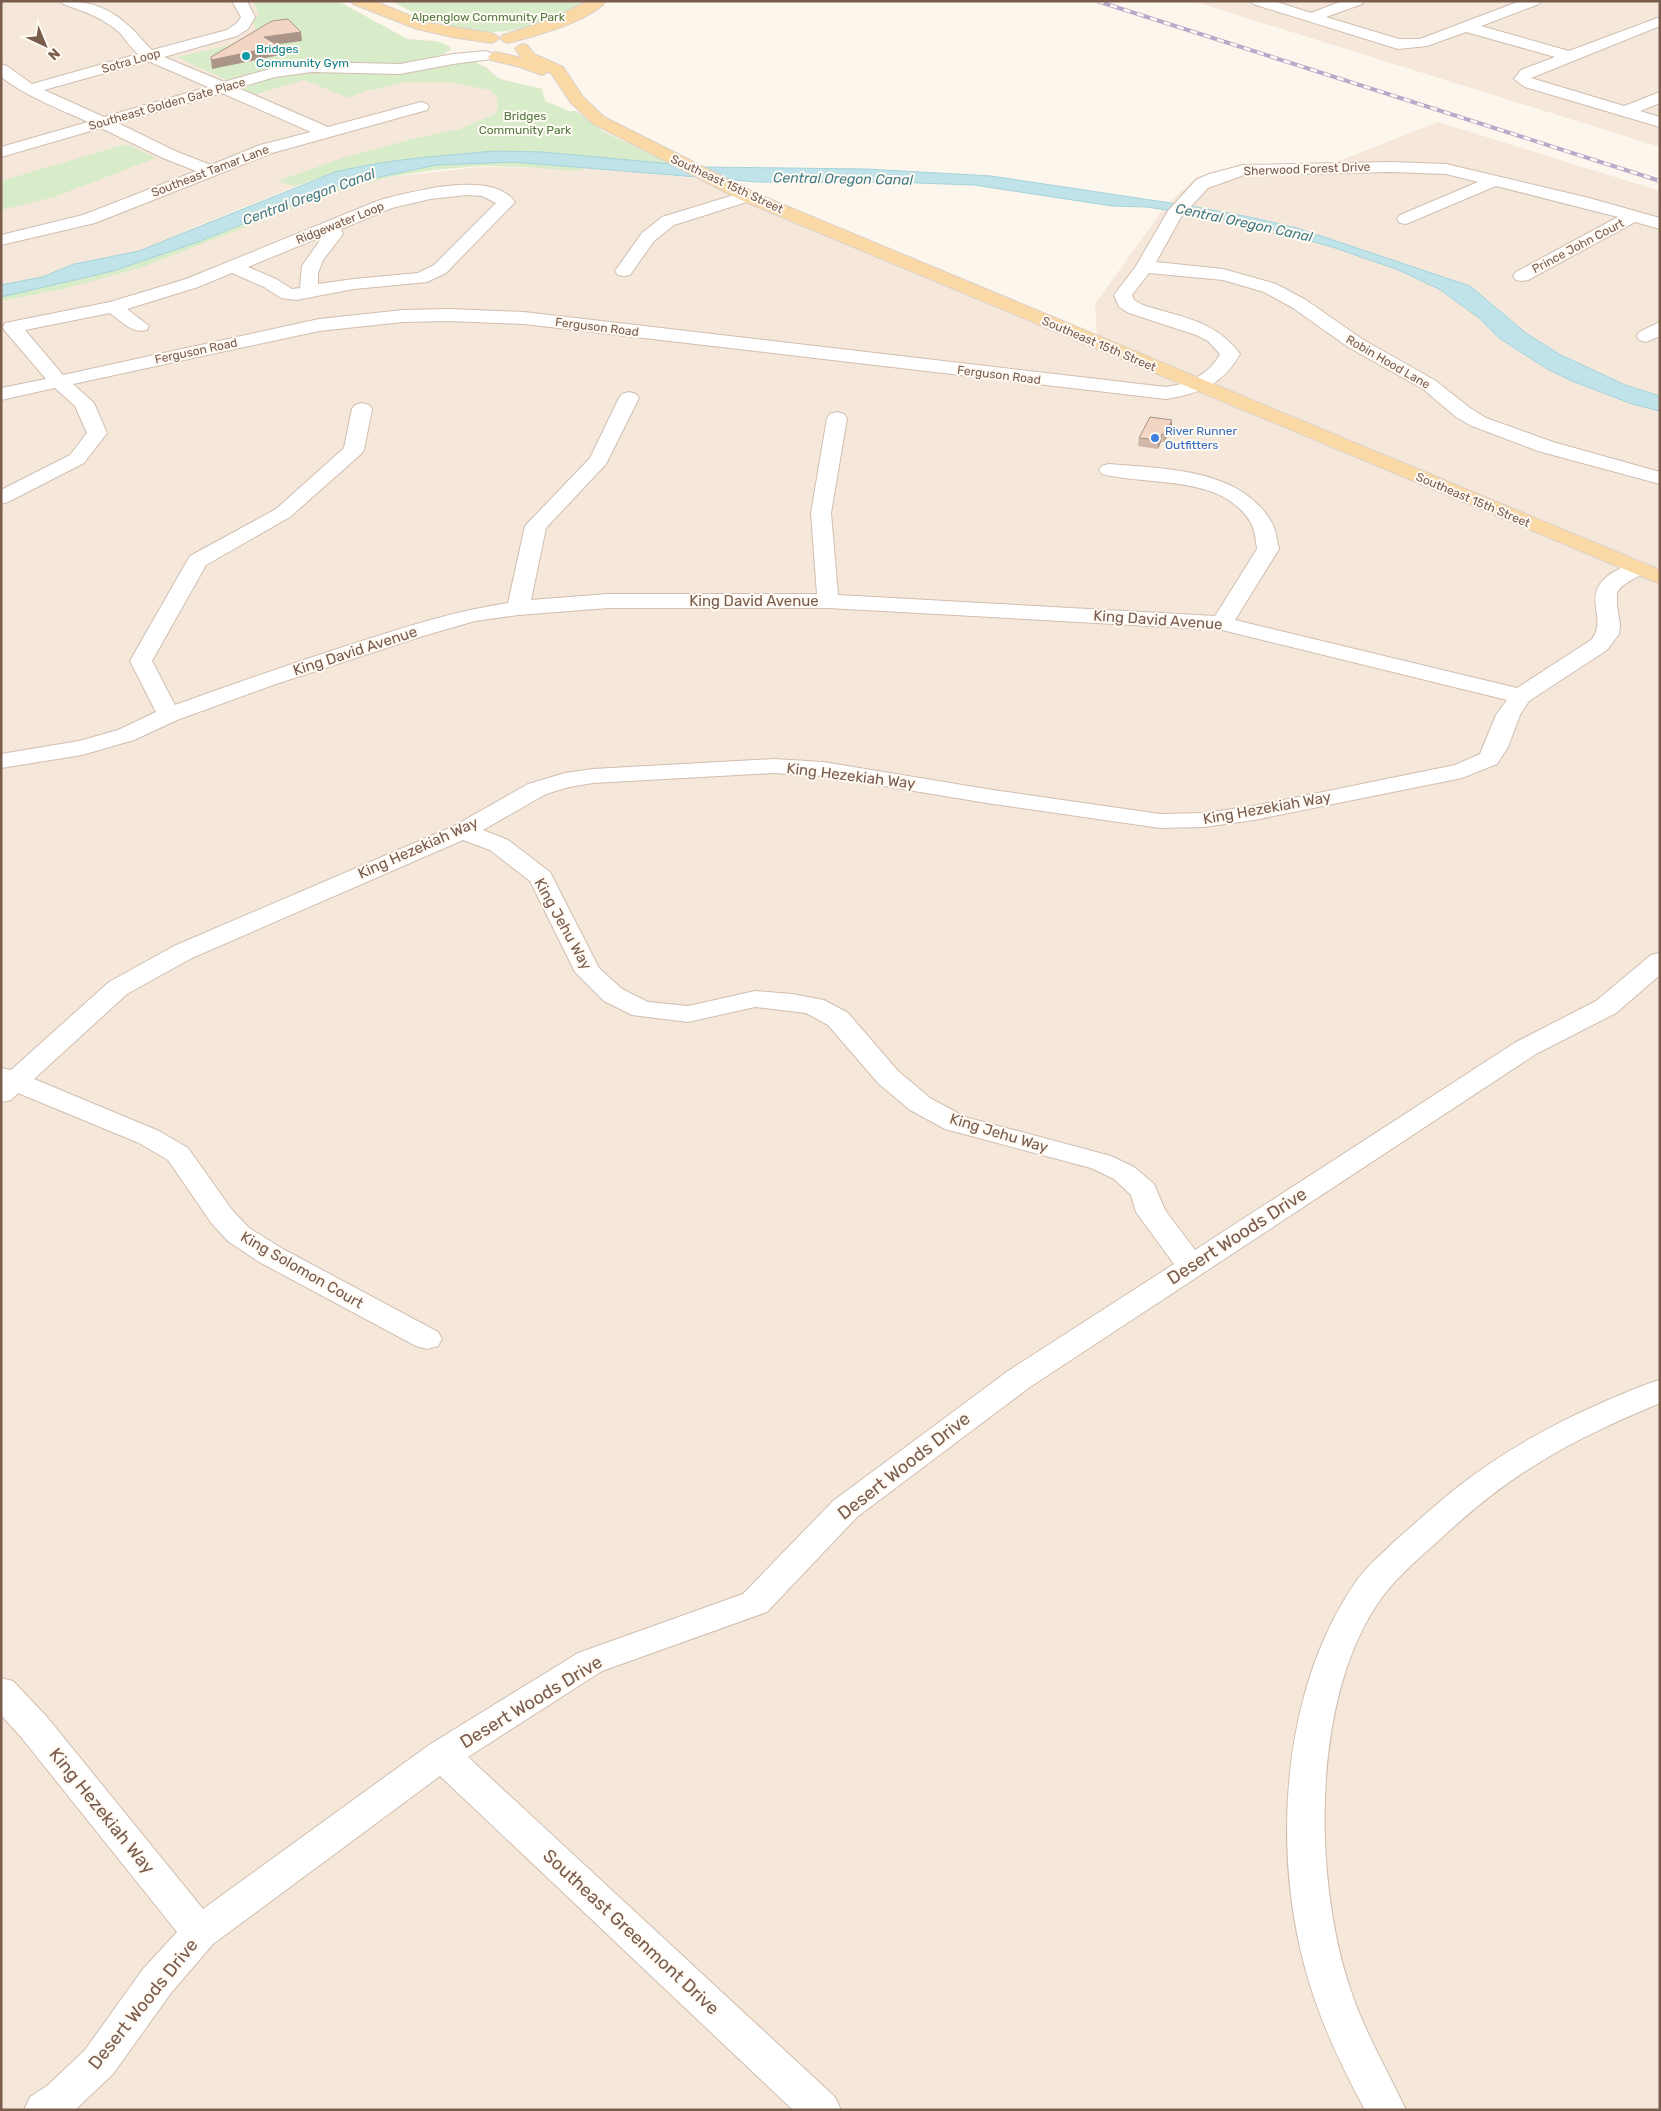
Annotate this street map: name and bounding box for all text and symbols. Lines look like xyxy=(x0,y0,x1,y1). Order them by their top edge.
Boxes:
park label: Alpenglow Community Park xyxy=(411,10,566,24)
north arrow xyxy=(20,20,70,70)
place label: Bridges Community Gym xyxy=(256,42,349,70)
text: N xyxy=(44,44,63,64)
street label: Sotra Loop xyxy=(100,46,162,76)
marker: Bridges Community Gym xyxy=(240,50,252,62)
street label: Southeast Golden Gate Place xyxy=(87,75,247,133)
park label: Bridges Community Park xyxy=(479,109,572,137)
street label: Southeast Tamar Lane xyxy=(149,142,271,200)
street label: Southeast 15th Street xyxy=(669,152,786,216)
street label: Sherwood Forest Drive xyxy=(1243,160,1371,178)
water label: Central Oregon Canal xyxy=(240,165,378,229)
water label: Central Oregon Canal xyxy=(773,169,914,189)
street label: Ridgewater Loop xyxy=(294,199,386,247)
water label: Central Oregon Canal xyxy=(1174,200,1315,246)
street label: Prince John Court xyxy=(1530,216,1627,276)
street label: Southeast 15th Street xyxy=(1040,314,1158,375)
street label: Ferguson Road xyxy=(554,315,640,339)
street label: Robin Hood Lane xyxy=(1343,332,1433,392)
street label: Ferguson Road xyxy=(153,335,239,367)
street label: Ferguson Road xyxy=(956,363,1042,387)
place label: River Runner Outfitters xyxy=(1165,424,1237,452)
marker: River Runner Outfitters xyxy=(1149,432,1161,444)
street label: Southeast 15th Street xyxy=(1414,470,1532,531)
street label: King David Avenue xyxy=(689,592,819,610)
street label: King David Avenue xyxy=(1093,607,1223,633)
street label: King David Avenue xyxy=(291,622,419,680)
street label: King Hezekiah Way xyxy=(786,759,916,793)
street label: King Hezekiah Way xyxy=(1202,788,1332,828)
street label: King Hezekiah Way xyxy=(355,813,481,883)
street label: King Jehu Way xyxy=(530,875,596,973)
street label: King Jehu Way xyxy=(948,1109,1050,1157)
street label: Desert Woods Drive xyxy=(1163,1183,1311,1289)
street label: King Solomon Court xyxy=(238,1228,367,1312)
street label: Desert Woods Drive xyxy=(833,1407,975,1525)
street label: Desert Woods Drive xyxy=(456,1651,606,1753)
street label: King Hezekiah Way xyxy=(44,1744,160,1878)
street label: Southeast Greenmont Drive xyxy=(538,1845,724,2019)
street label: Desert Woods Drive xyxy=(83,1934,203,2074)

